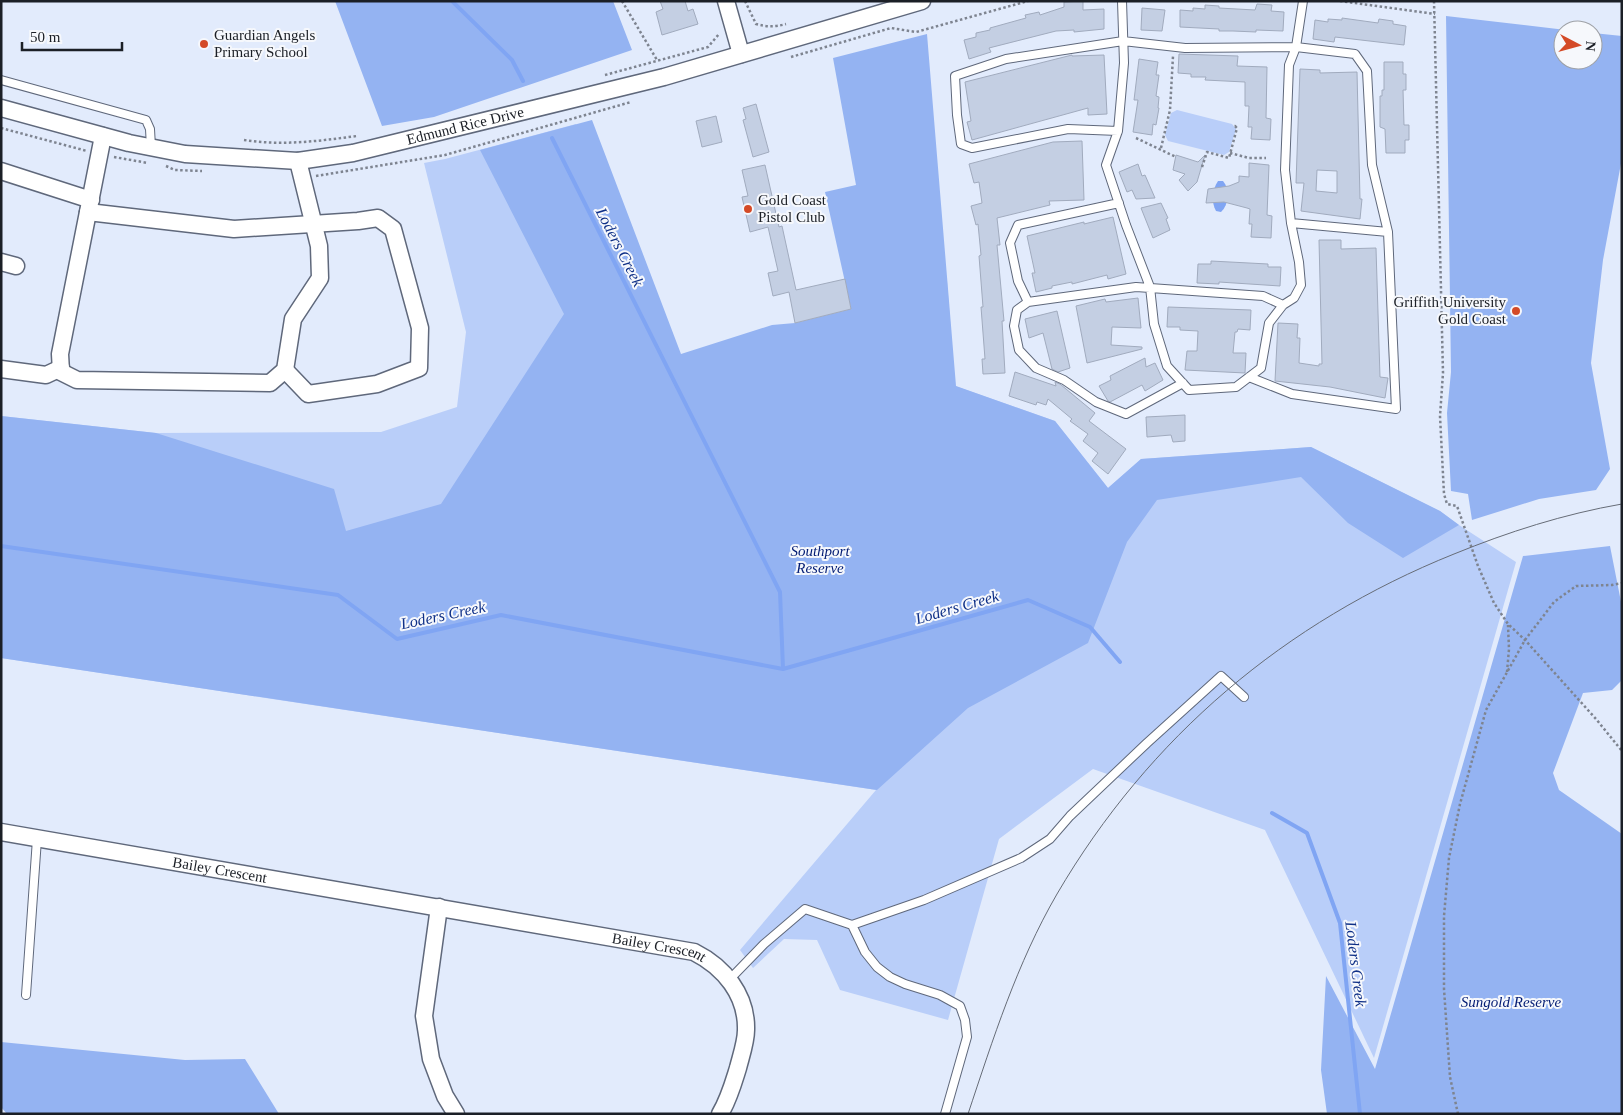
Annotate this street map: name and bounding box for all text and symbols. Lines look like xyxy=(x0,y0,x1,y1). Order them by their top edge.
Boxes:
scale bar xyxy=(22,20,122,52)
north arrow xyxy=(1553,20,1603,70)
place label: Guardian Angels Primary School xyxy=(214,27,315,60)
text: 50 m xyxy=(30,29,61,45)
marker: Guardian Angels Primary School xyxy=(198,38,210,50)
text: N xyxy=(1582,40,1598,52)
street label: Edmund Rice Drive xyxy=(405,103,526,148)
place label: Gold Coast Pistol Club xyxy=(758,192,827,225)
marker: Gold Coast Pistol Club xyxy=(742,203,754,215)
water label: Loders Creek xyxy=(592,204,648,290)
place label: Griffith University Gold Coast xyxy=(1393,294,1507,327)
marker: Griffith University Gold Coast xyxy=(1510,305,1522,317)
park label: Southport Reserve xyxy=(790,543,850,576)
water label: Loders Creek xyxy=(912,587,1002,627)
water label: Loders Creek xyxy=(398,598,488,632)
street label: Bailey Crescent xyxy=(171,854,269,886)
water label: Loders Creek xyxy=(1342,919,1370,1009)
street label: Bailey Crescent xyxy=(611,930,710,965)
park label: Sungold Reserve xyxy=(1461,994,1562,1010)

